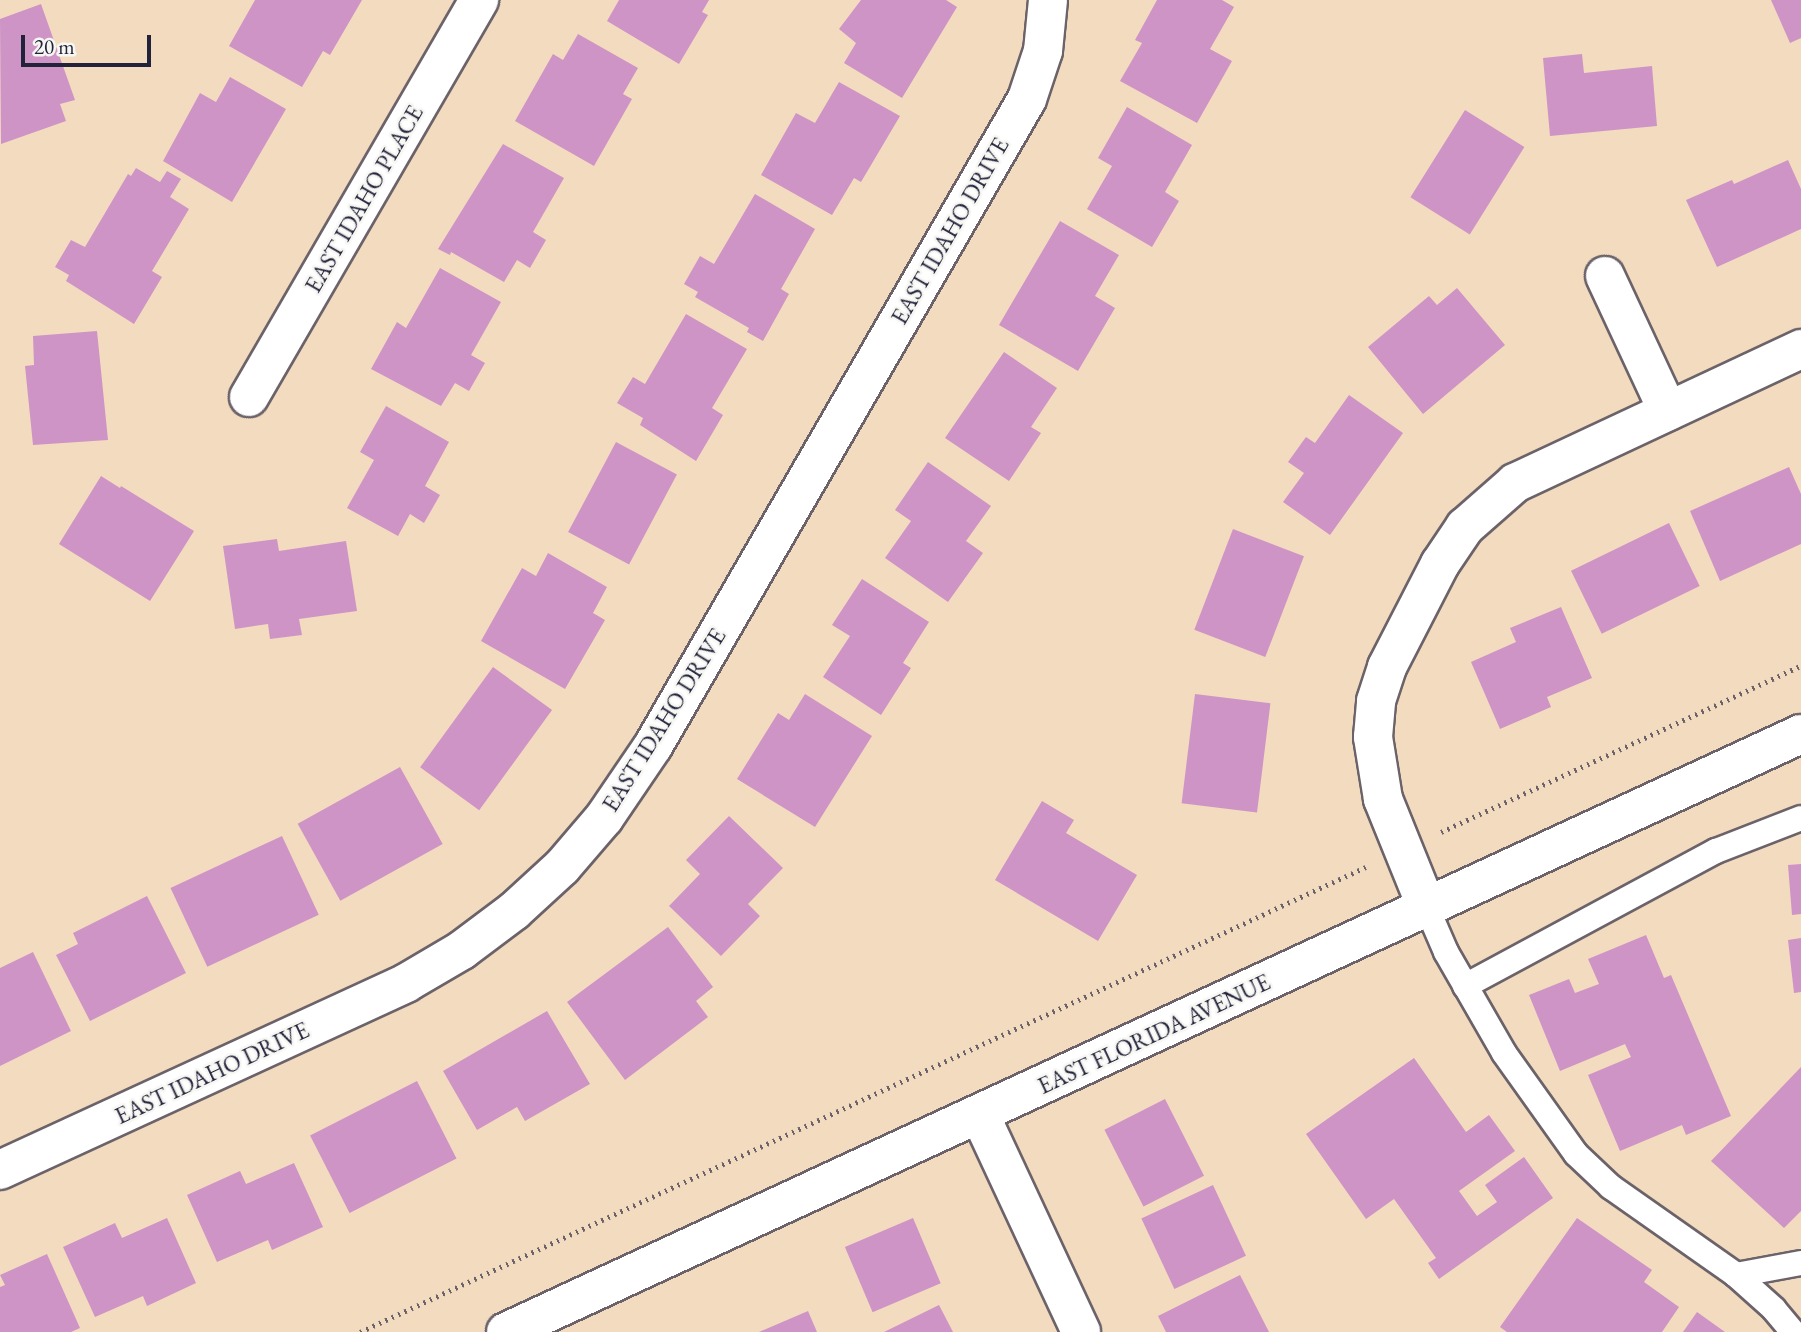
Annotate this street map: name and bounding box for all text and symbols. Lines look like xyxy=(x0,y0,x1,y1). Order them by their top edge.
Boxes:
scale bar xyxy=(24,21,154,65)
text: 20 m xyxy=(34,33,75,60)
street label: EAST IDAHO PLACE xyxy=(299,101,429,297)
street label: EAST IDAHO DRIVE xyxy=(885,133,1015,329)
street label: EAST IDAHO DRIVE xyxy=(596,623,732,817)
street label: EAST FLORIDA AVENUE xyxy=(1034,968,1274,1100)
street label: EAST IDAHO DRIVE xyxy=(111,1016,313,1130)

